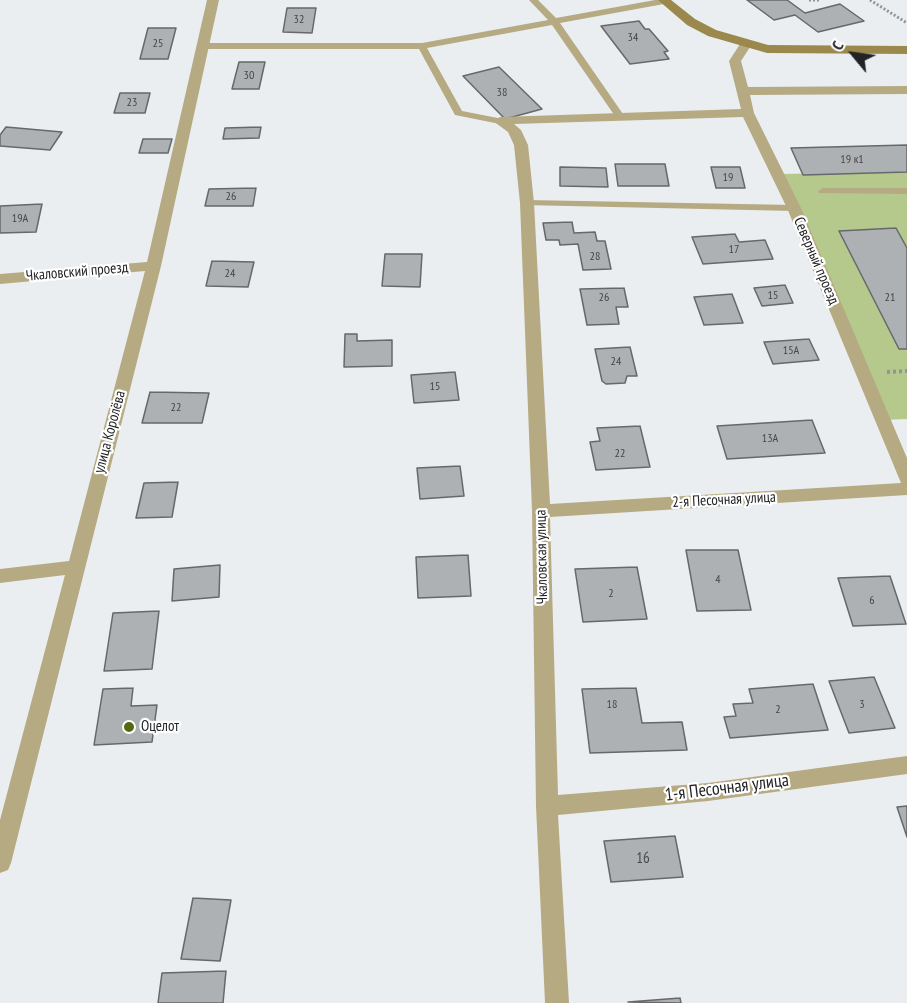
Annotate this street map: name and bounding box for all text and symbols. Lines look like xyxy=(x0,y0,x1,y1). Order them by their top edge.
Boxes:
house number: 32 xyxy=(294,13,304,27)
north arrow xyxy=(823,24,883,84)
house number: 34 xyxy=(628,31,638,45)
house number: 25 xyxy=(153,37,163,51)
text: С xyxy=(827,37,848,53)
house number: 30 xyxy=(244,69,254,83)
house number: 38 xyxy=(497,86,507,100)
house number: 23 xyxy=(127,96,137,110)
house number: 19 к1 xyxy=(840,153,864,167)
house number: 19 xyxy=(723,171,733,185)
house number: 26 xyxy=(226,190,236,204)
house number: 19А xyxy=(12,212,28,226)
street label: Северный проезд xyxy=(789,215,843,307)
house number: 17 xyxy=(729,243,739,257)
house number: 28 xyxy=(590,250,600,264)
street label: Чкаловский проезд xyxy=(25,259,129,285)
house number: 24 xyxy=(225,267,235,281)
house number: 15 xyxy=(768,289,778,303)
house number: 26 xyxy=(599,291,609,305)
house number: 21 xyxy=(885,291,895,305)
house number: 15А xyxy=(783,344,799,358)
house number: 24 xyxy=(611,355,621,369)
house number: 15 xyxy=(430,380,440,394)
street label: улица Королёва xyxy=(90,389,130,475)
house number: 22 xyxy=(171,401,181,415)
house number: 13А xyxy=(762,432,778,446)
house number: 22 xyxy=(615,447,625,461)
street label: 2-я Песочная улица xyxy=(672,488,776,512)
street label: Чкаловская улица xyxy=(532,510,552,604)
house number: 4 xyxy=(715,573,721,587)
house number: 2 xyxy=(608,587,614,601)
house number: 6 xyxy=(869,594,875,608)
house number: 18 xyxy=(607,698,617,712)
house number: 3 xyxy=(859,698,865,712)
house number: 2 xyxy=(775,703,781,717)
place label: Оцелот xyxy=(141,718,179,736)
marker: Оцелот xyxy=(122,720,136,734)
street label: 1-я Песочная улица xyxy=(664,770,790,806)
house number: 16 xyxy=(636,850,650,868)

